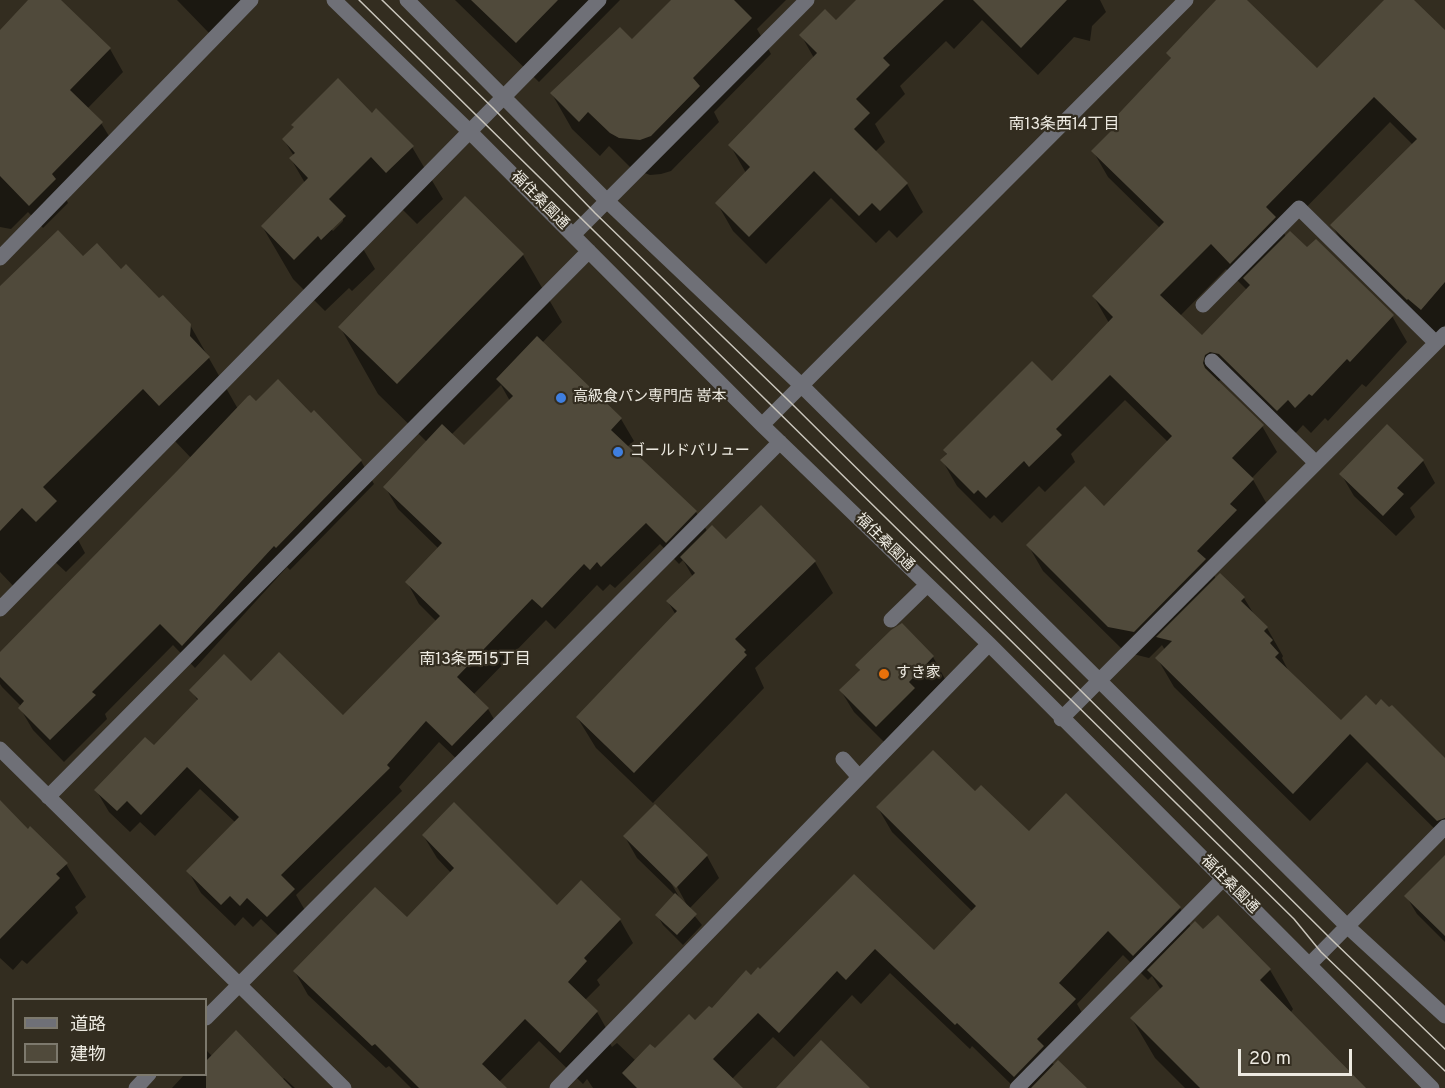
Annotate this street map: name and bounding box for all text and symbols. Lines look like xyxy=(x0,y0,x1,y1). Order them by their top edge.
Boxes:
district label: 南13条西14丁目 xyxy=(1008,116,1120,136)
street label: 福住桑園通 xyxy=(506,168,572,234)
place label: 高級食パン専門店 嵜本 xyxy=(573,389,727,407)
marker: 高級食パン専門店 嵜本 xyxy=(554,391,568,405)
place label: ゴールドバリュー xyxy=(630,443,750,461)
marker: ゴールドバリュー xyxy=(611,445,625,459)
street label: 福住桑園通 xyxy=(851,510,917,576)
district label: 南13条西15丁目 xyxy=(419,651,531,671)
place label: すき家 xyxy=(896,665,941,683)
marker: すき家 xyxy=(877,667,891,681)
street label: 福住桑園通 xyxy=(1196,852,1262,918)
legend xyxy=(12,998,207,1076)
text: 道路 xyxy=(70,1014,106,1037)
scale bar xyxy=(1241,1037,1355,1075)
text: 建物 xyxy=(70,1044,106,1067)
text: 20 m xyxy=(1249,1048,1291,1071)

